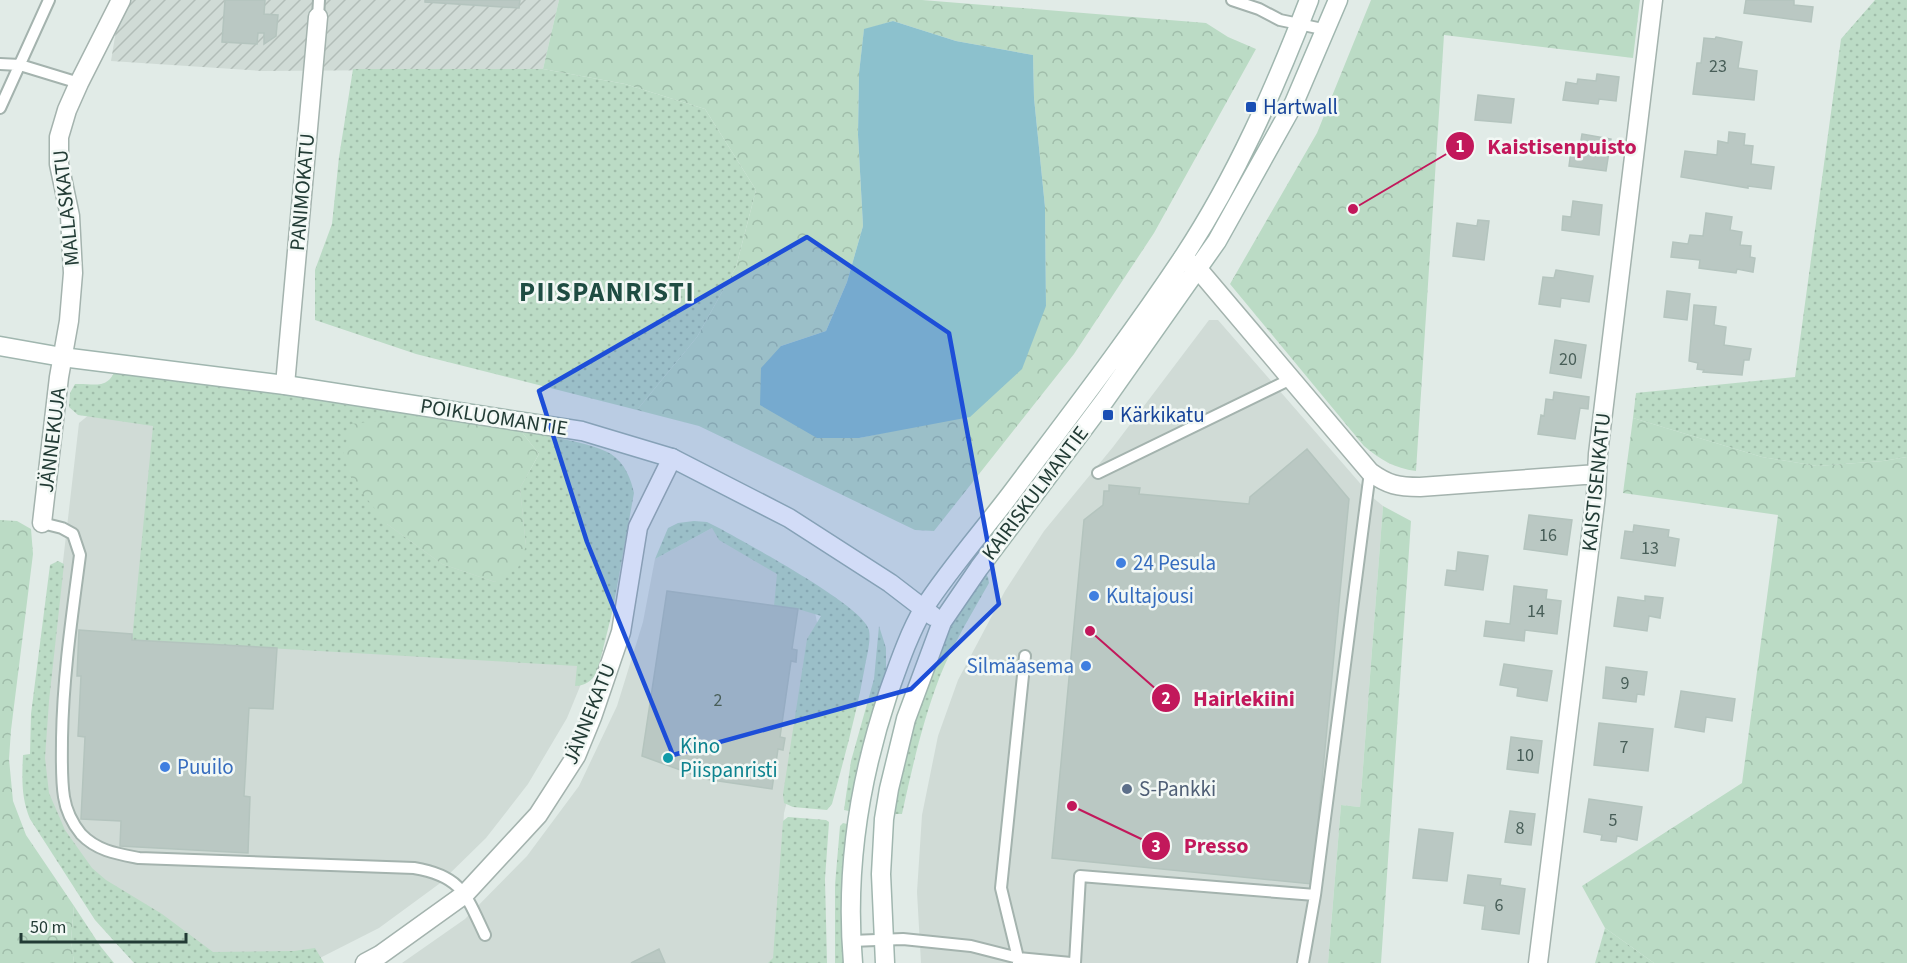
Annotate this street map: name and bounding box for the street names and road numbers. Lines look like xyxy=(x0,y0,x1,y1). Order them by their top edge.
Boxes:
street label: PANIMOKATU xyxy=(282,132,322,252)
street label: MALLASKATU xyxy=(45,148,87,268)
street label: JÄNNEKUJA xyxy=(31,385,73,494)
street label: POIKLUOMANTIE xyxy=(418,391,570,443)
street label: KAISTISENKATU xyxy=(1574,411,1618,553)
street label: KAIRISKULMANTIE xyxy=(974,420,1096,566)
street label: JÄNNEKATU xyxy=(555,659,623,769)

